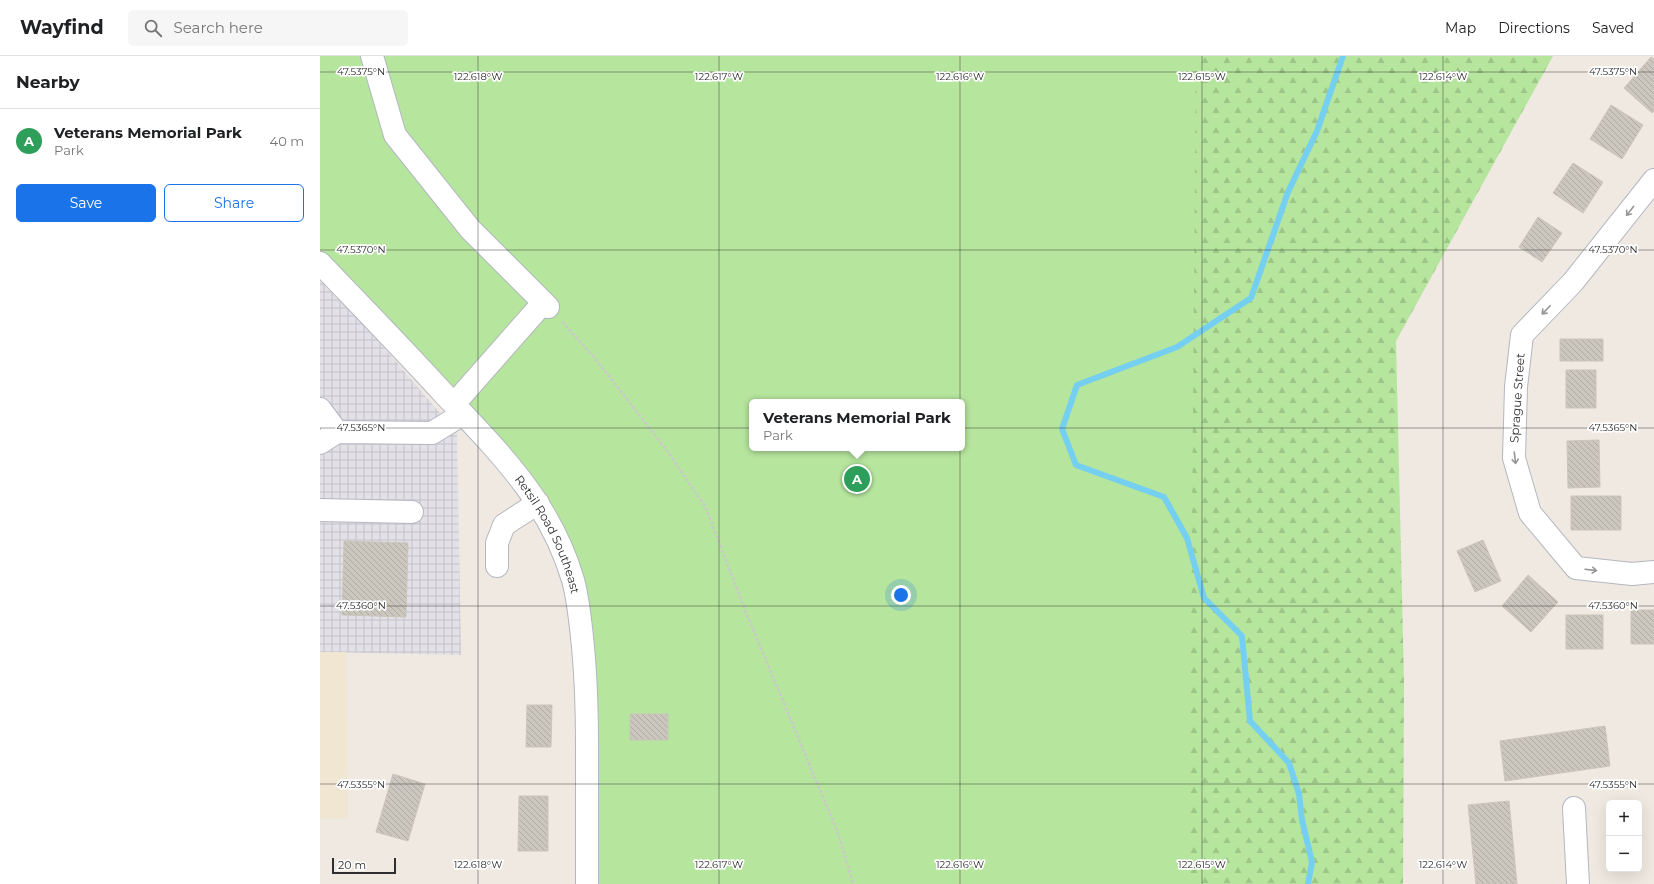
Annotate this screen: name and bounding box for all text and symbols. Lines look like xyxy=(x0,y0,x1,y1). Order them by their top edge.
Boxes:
search box xyxy=(128,10,408,46)
text: Wayfind xyxy=(20,16,104,39)
icon: search xyxy=(142,17,164,39)
text: Search here xyxy=(174,18,263,37)
text: Map xyxy=(1445,19,1476,37)
text: Directions xyxy=(1498,19,1570,37)
text: Saved xyxy=(1592,19,1634,37)
text: 47.5375°N xyxy=(337,65,385,78)
text: 47.5375°N xyxy=(1589,65,1637,78)
text: 122.618°W xyxy=(454,70,502,83)
text: 122.617°W xyxy=(695,70,743,83)
text: 122.616°W xyxy=(936,70,984,83)
text: 122.615°W xyxy=(1178,70,1226,83)
text: 122.614°W xyxy=(1419,70,1467,83)
text: Nearby xyxy=(16,72,80,92)
text: Veterans Memorial Park xyxy=(54,123,242,142)
text: A xyxy=(24,133,34,149)
text: 40 m xyxy=(270,133,304,149)
text: Park xyxy=(54,142,84,158)
button: Save xyxy=(16,184,156,222)
button: Share xyxy=(164,184,304,222)
one-way arrow xyxy=(1626,205,1634,216)
text: 47.5370°N xyxy=(336,243,386,256)
text: 47.5370°N xyxy=(1588,243,1638,256)
one-way arrow xyxy=(1541,305,1551,315)
street label: Sprague Street xyxy=(1506,353,1528,443)
popup xyxy=(749,399,965,451)
text: Veterans Memorial Park xyxy=(763,408,951,427)
text: 47.5365°N xyxy=(337,421,385,434)
text: 47.5365°N xyxy=(1589,421,1637,434)
text: Park xyxy=(763,427,793,443)
one-way arrow xyxy=(1511,451,1519,464)
pin: A xyxy=(844,464,870,494)
street label: Retsil Road Southeast xyxy=(512,472,584,595)
one-way arrow xyxy=(1584,566,1597,573)
your location xyxy=(891,585,911,605)
text: 47.5360°N xyxy=(336,599,386,612)
text: 47.5360°N xyxy=(1588,599,1638,612)
text: 47.5355°N xyxy=(337,778,385,791)
text: 47.5355°N xyxy=(1589,778,1637,791)
map controls xyxy=(1606,800,1642,872)
button: + xyxy=(1606,800,1642,836)
button: − xyxy=(1606,836,1642,872)
scale bar xyxy=(332,856,396,875)
text: 20 m xyxy=(338,858,366,872)
text: 122.618°W xyxy=(454,858,502,871)
text: 122.617°W xyxy=(695,858,743,871)
text: 122.616°W xyxy=(936,858,984,871)
text: 122.615°W xyxy=(1178,858,1226,871)
text: 122.614°W xyxy=(1419,858,1467,871)

